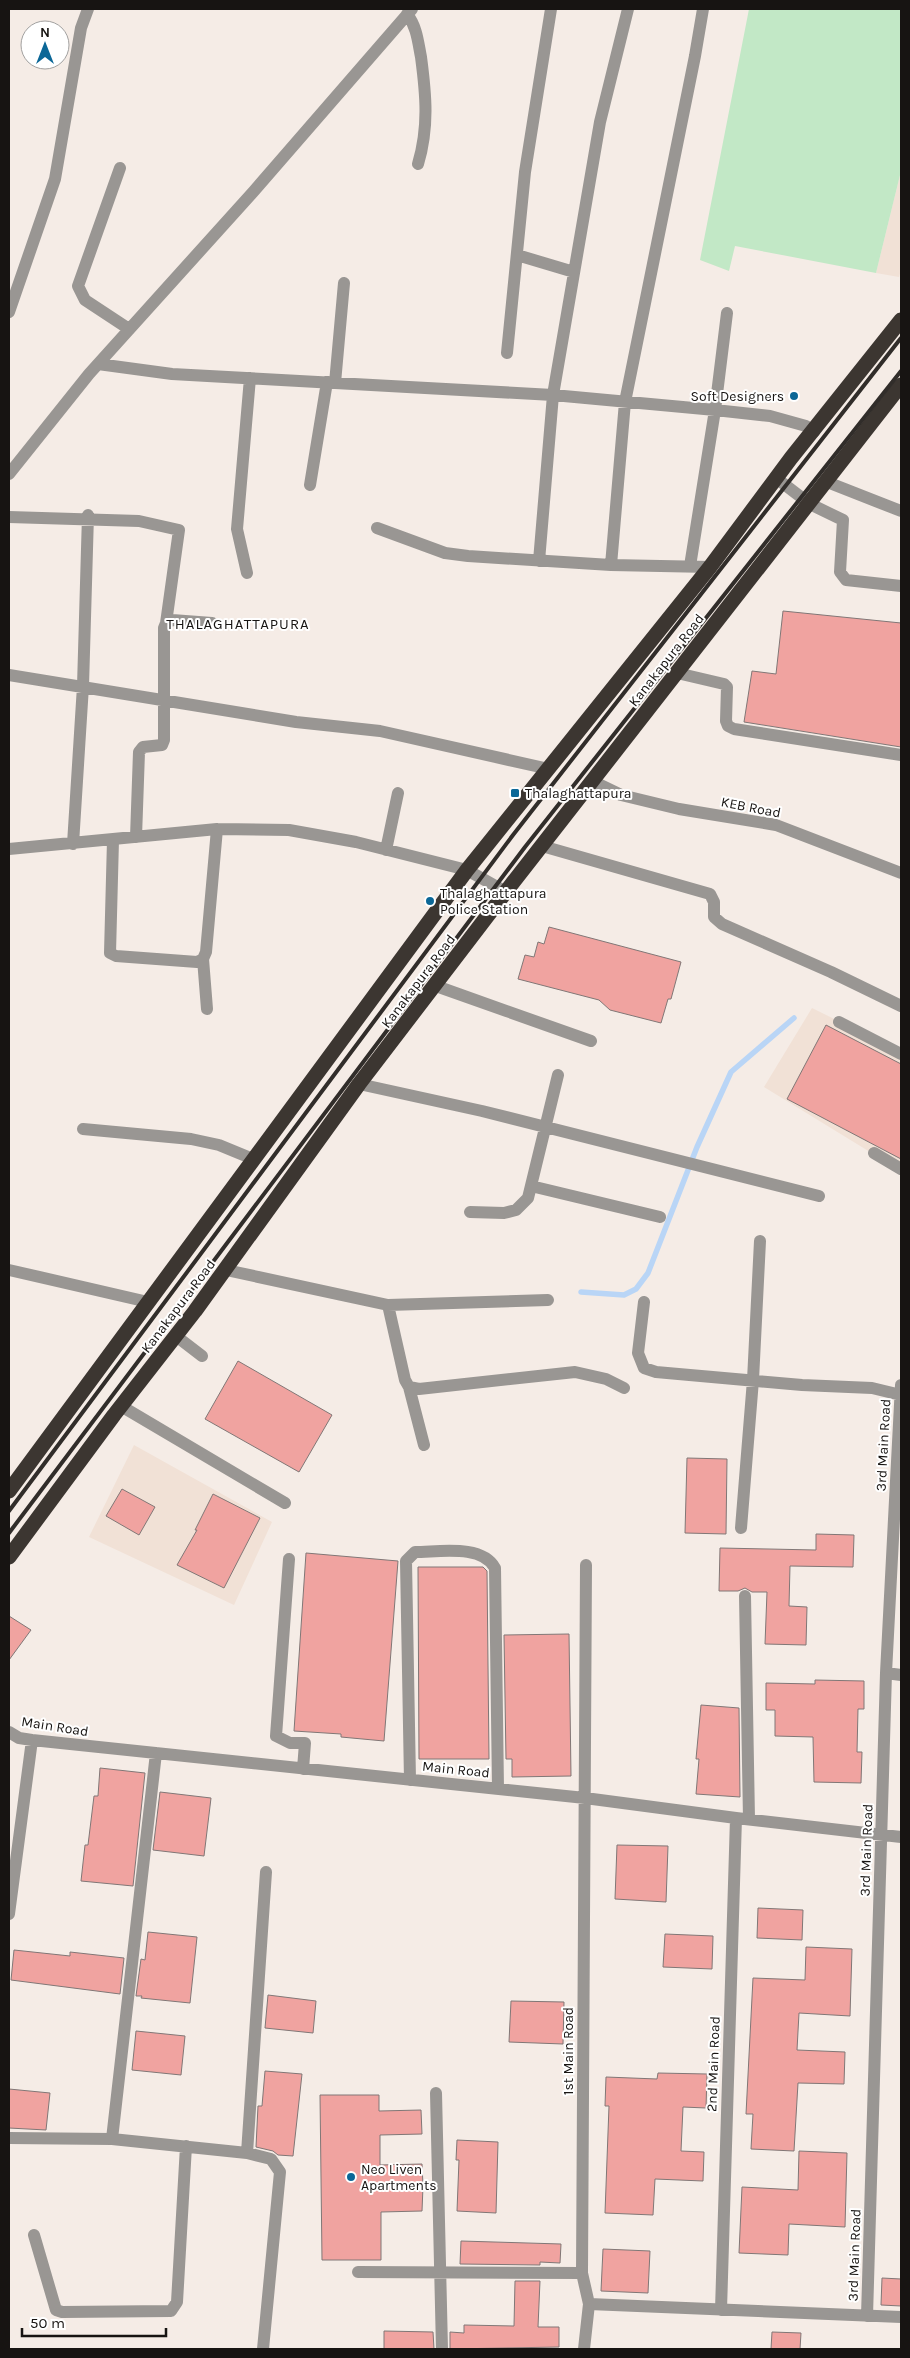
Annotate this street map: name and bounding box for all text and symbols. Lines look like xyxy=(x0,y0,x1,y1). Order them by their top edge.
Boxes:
north arrow xyxy=(20,20,70,70)
text: N xyxy=(40,24,50,41)
place label: Soft Designers xyxy=(691,388,784,405)
marker: Soft Designers xyxy=(788,390,800,402)
street label: Kanakapura Road xyxy=(625,611,708,710)
district label: THALAGHATTAPURA xyxy=(166,615,310,633)
place label: Thalaghattapura xyxy=(525,785,632,802)
marker: Thalaghattapura xyxy=(509,787,521,799)
street label: KEB Road xyxy=(720,793,782,822)
place label: Thalaghattapura Police Station xyxy=(440,885,547,918)
marker: Thalaghattapura Police Station xyxy=(424,895,436,907)
street label: Kanakapura Road xyxy=(378,931,459,1032)
street label: Kanakapura Road xyxy=(138,1256,219,1357)
street label: 3rd Main Road xyxy=(873,1398,894,1492)
street label: Main Road xyxy=(20,1713,90,1740)
street label: Main Road xyxy=(421,1758,491,1781)
street label: 3rd Main Road xyxy=(856,1803,877,1897)
street label: 1st Main Road xyxy=(560,2007,577,2095)
street label: 2nd Main Road xyxy=(703,2016,724,2112)
place label: Neo Liven Apartments xyxy=(361,2161,437,2194)
marker: Neo Liven Apartments xyxy=(345,2171,357,2183)
street label: 3rd Main Road xyxy=(844,2208,865,2302)
scale bar xyxy=(22,2306,166,2338)
text: 50 m xyxy=(30,2314,65,2332)

